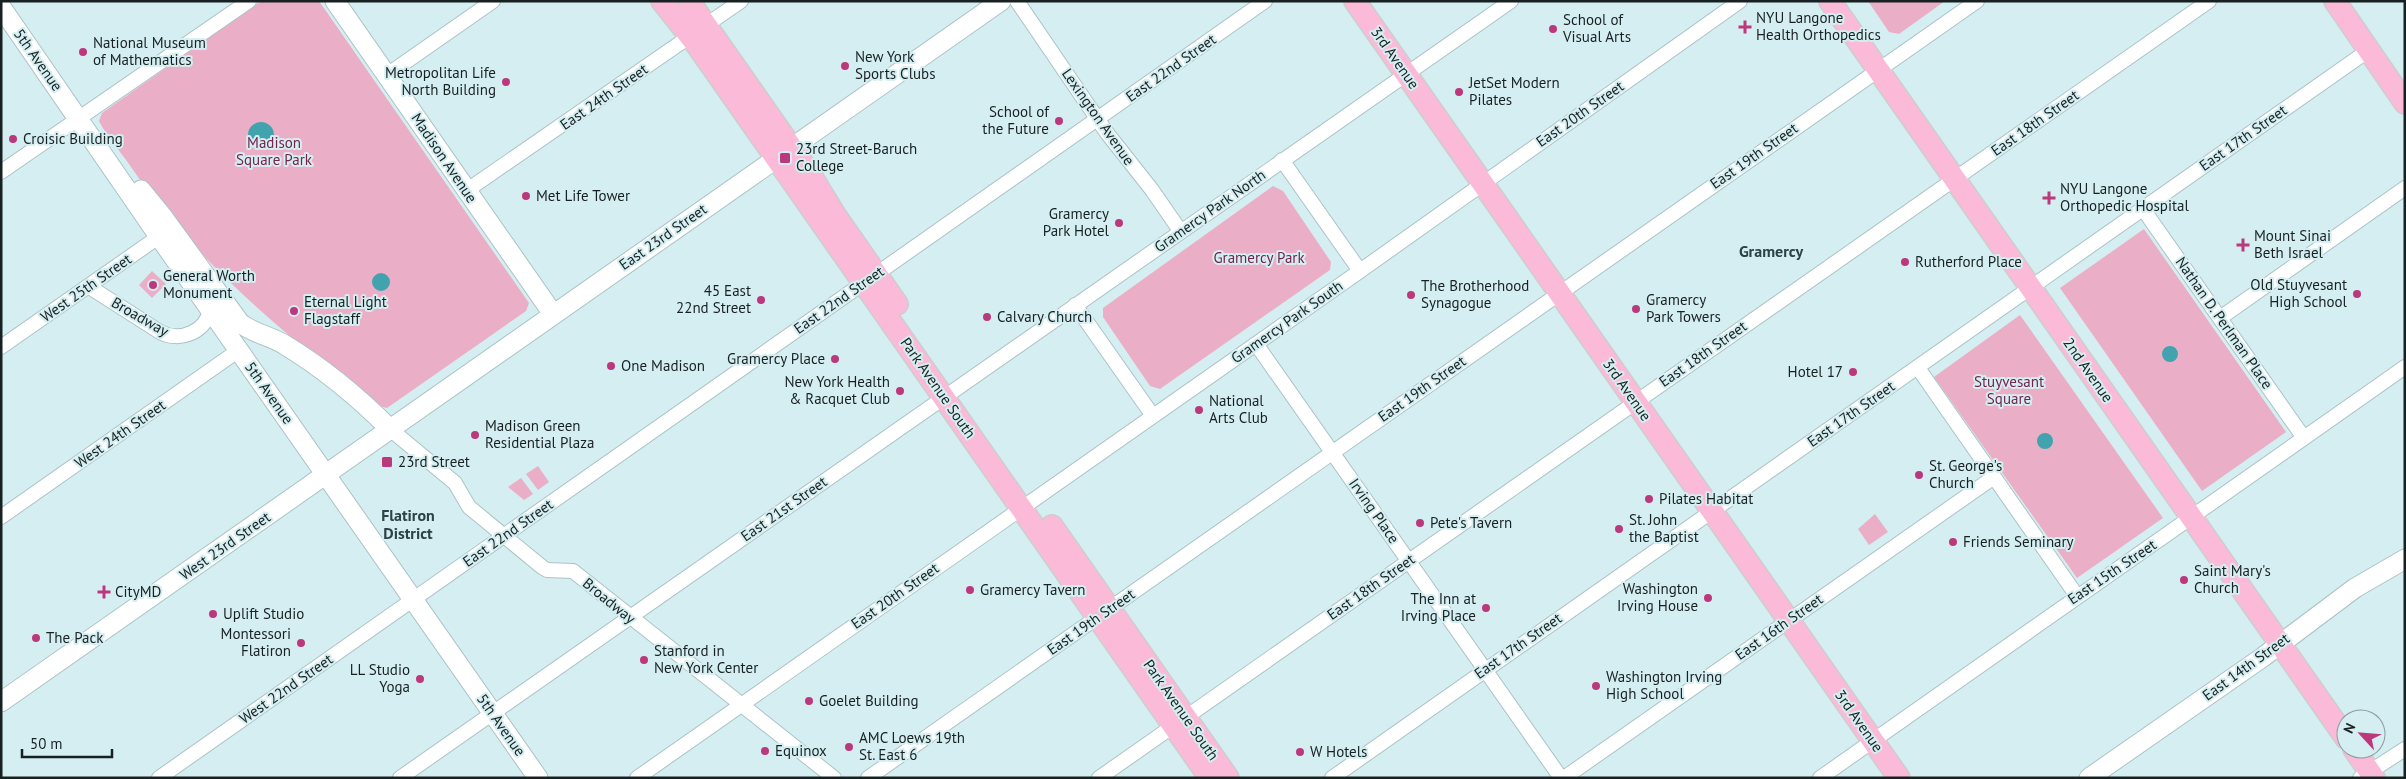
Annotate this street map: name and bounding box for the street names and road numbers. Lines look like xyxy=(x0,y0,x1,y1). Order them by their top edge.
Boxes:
street label: 3rd Avenue xyxy=(1367,23,1424,93)
street label: 5th Avenue xyxy=(10,25,67,95)
street label: East 22nd Street xyxy=(1122,29,1220,106)
street label: East 24th Street xyxy=(556,59,651,134)
street label: Lexington Avenue xyxy=(1058,65,1139,169)
street label: East 20th Street xyxy=(1532,76,1627,151)
street label: East 18th Street xyxy=(1987,85,2082,160)
street label: East 17th Street xyxy=(2195,100,2290,175)
street label: Madison Avenue xyxy=(407,109,481,206)
street label: East 19th Street xyxy=(1706,118,1801,193)
street label: Gramercy Park North xyxy=(1150,166,1270,256)
street label: East 23rd Street xyxy=(615,199,710,274)
street label: West 25th Street xyxy=(37,249,135,326)
street label: Nathan D. Perlman Place xyxy=(2172,253,2277,392)
street label: East 22nd Street xyxy=(790,261,888,338)
street label: Gramercy Park South xyxy=(1227,276,1346,367)
street label: Broadway xyxy=(108,293,172,341)
street label: East 18th Street xyxy=(1655,316,1750,391)
street label: Park Avenue South xyxy=(897,334,980,442)
street label: 2nd Avenue xyxy=(2059,334,2118,406)
street label: East 19th Street xyxy=(1374,351,1469,426)
street label: 3rd Avenue xyxy=(1599,355,1656,425)
street label: 5th Avenue xyxy=(241,358,298,428)
street label: East 17th Street xyxy=(1803,376,1898,451)
street label: West 24th Street xyxy=(71,395,169,472)
street label: East 21st Street xyxy=(737,472,831,545)
street label: Irving Place xyxy=(1345,474,1404,547)
street label: East 22nd Street xyxy=(459,494,557,571)
street label: West 23rd Street xyxy=(176,507,274,584)
street label: East 15th Street xyxy=(2064,535,2160,608)
street label: East 18th Street xyxy=(1323,549,1418,624)
street label: East 20th Street xyxy=(847,558,942,633)
street label: Broadway xyxy=(579,573,640,628)
street label: East 19th Street xyxy=(1043,584,1138,659)
street label: East 16th Street xyxy=(1731,589,1826,664)
street label: East 17th Street xyxy=(1470,608,1565,683)
street label: East 14th Street xyxy=(2199,629,2293,705)
street label: West 22nd Street xyxy=(235,649,336,728)
street label: Park Avenue South xyxy=(1140,656,1223,764)
street label: 3rd Avenue xyxy=(1831,686,1888,756)
street label: 5th Avenue xyxy=(473,690,530,760)

